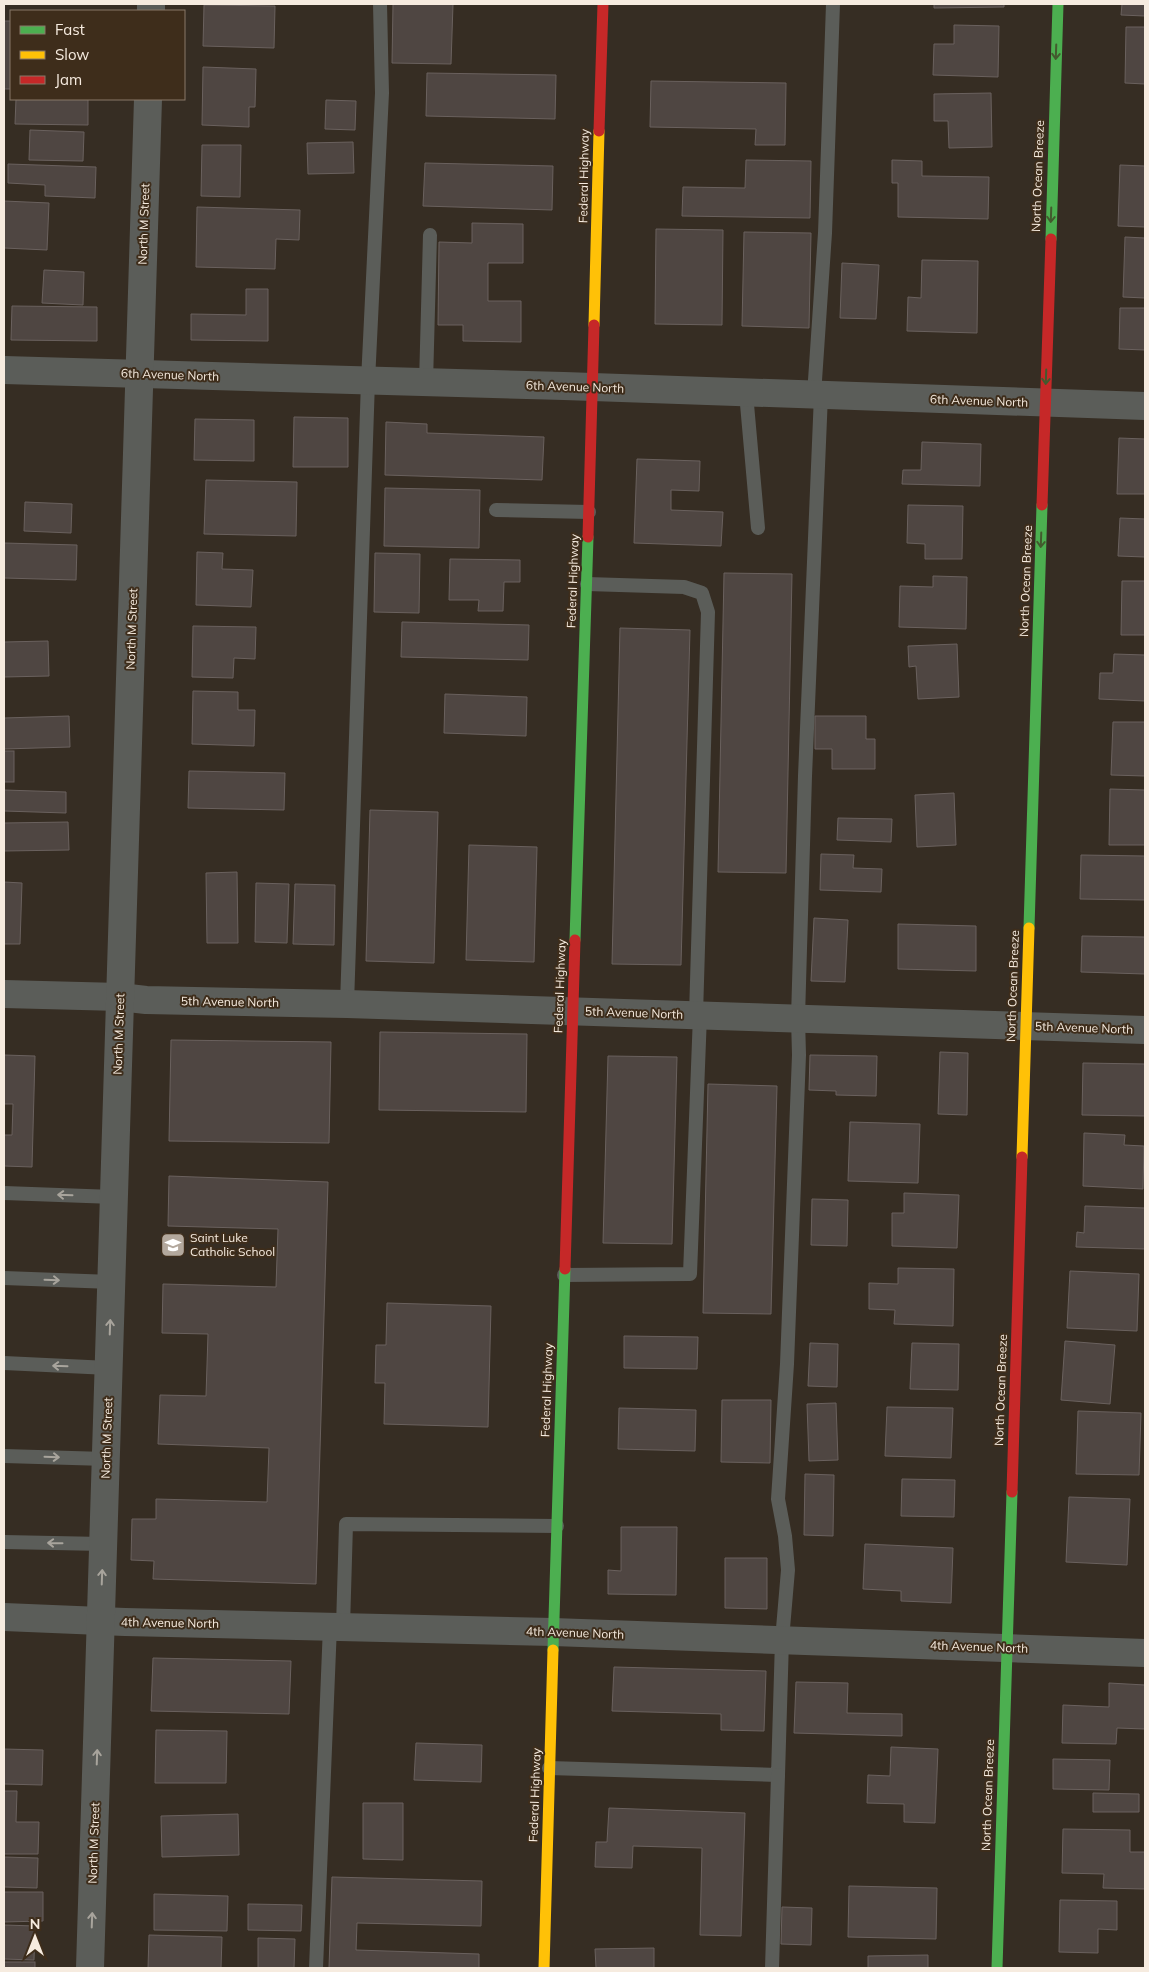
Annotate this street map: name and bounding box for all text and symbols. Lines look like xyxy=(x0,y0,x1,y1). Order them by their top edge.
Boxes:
legend xyxy=(10,10,185,100)
text: Fast xyxy=(55,20,85,39)
one-way arrow xyxy=(1051,44,1061,60)
text: Slow xyxy=(55,45,89,64)
text: Jam xyxy=(55,70,82,89)
street label: North Ocean Breeze xyxy=(1028,120,1047,232)
street label: Federal Highway xyxy=(575,128,592,223)
street label: North M Street xyxy=(135,183,152,265)
one-way arrow xyxy=(1046,206,1056,223)
street label: 6th Avenue North xyxy=(121,365,219,384)
one-way arrow xyxy=(1041,369,1051,385)
street label: 6th Avenue North xyxy=(526,377,624,396)
street label: 6th Avenue North xyxy=(930,391,1028,410)
street label: North Ocean Breeze xyxy=(1016,525,1035,637)
one-way arrow xyxy=(1036,531,1046,547)
street label: Federal Highway xyxy=(563,533,582,628)
street label: North M Street xyxy=(123,588,140,670)
street label: North Ocean Breeze xyxy=(1003,930,1022,1042)
street label: Federal Highway xyxy=(550,938,569,1033)
street label: North M Street xyxy=(110,993,127,1075)
street label: 5th Avenue North xyxy=(181,993,279,1010)
street label: 5th Avenue North xyxy=(585,1003,683,1022)
street label: 5th Avenue North xyxy=(1035,1018,1133,1037)
one-way arrow xyxy=(57,1190,74,1200)
place label: Saint Luke Catholic School xyxy=(190,1230,275,1259)
school or university icon: Saint Luke Catholic School xyxy=(160,1232,186,1258)
one-way arrow xyxy=(44,1275,60,1285)
one-way arrow xyxy=(105,1320,115,1336)
street label: North Ocean Breeze xyxy=(991,1334,1010,1446)
street label: Federal Highway xyxy=(537,1342,556,1437)
one-way arrow xyxy=(52,1361,68,1370)
street label: North M Street xyxy=(98,1397,115,1479)
one-way arrow xyxy=(44,1453,60,1462)
one-way arrow xyxy=(47,1538,63,1548)
one-way arrow xyxy=(98,1569,107,1585)
street label: 4th Avenue North xyxy=(121,1614,219,1631)
street label: 4th Avenue North xyxy=(526,1623,624,1642)
street label: 4th Avenue North xyxy=(930,1637,1028,1656)
street label: North Ocean Breeze xyxy=(978,1739,997,1851)
street label: Federal Highway xyxy=(525,1747,544,1842)
one-way arrow xyxy=(92,1749,102,1766)
street label: North M Street xyxy=(85,1802,102,1884)
north arrow xyxy=(10,1912,60,1962)
one-way arrow xyxy=(87,1912,96,1928)
text: N xyxy=(30,1915,40,1933)

